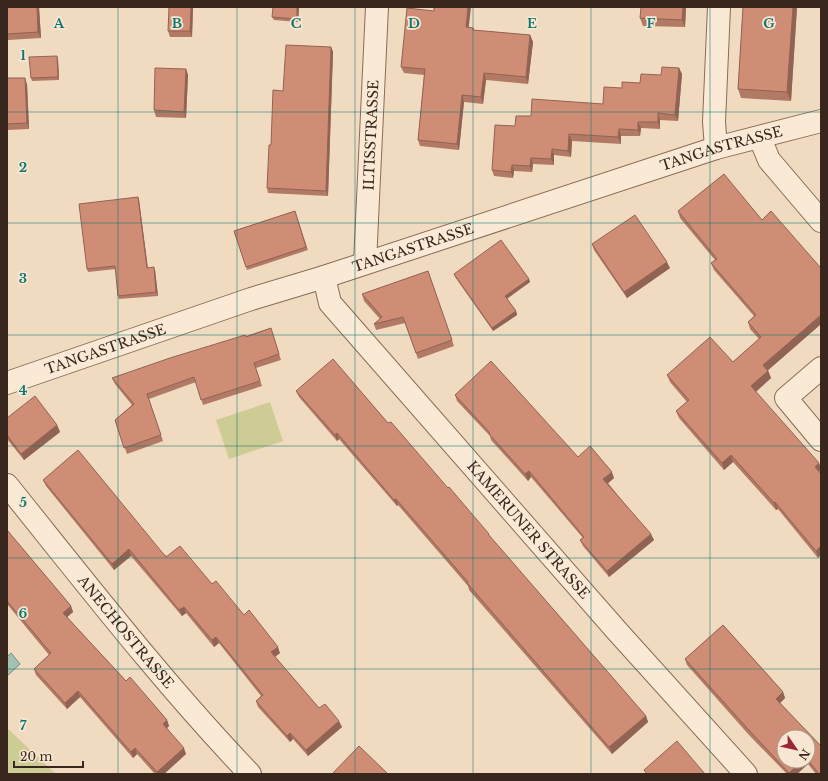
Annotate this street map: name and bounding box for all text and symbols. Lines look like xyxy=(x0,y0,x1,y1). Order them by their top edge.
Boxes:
text: A xyxy=(53,15,65,32)
text: B xyxy=(172,15,182,32)
text: C xyxy=(291,15,302,32)
text: D xyxy=(408,15,420,32)
text: E xyxy=(527,15,537,32)
text: F xyxy=(647,15,656,32)
text: G xyxy=(763,15,775,32)
text: 1 xyxy=(20,47,26,64)
street label: ILTISSTRASSE xyxy=(359,79,383,191)
street label: TANGASTRASSE xyxy=(658,122,784,175)
text: 2 xyxy=(19,159,27,176)
street label: TANGASTRASSE xyxy=(350,219,476,276)
text: 3 xyxy=(19,270,27,287)
street label: TANGASTRASSE xyxy=(43,320,168,378)
text: 4 xyxy=(19,382,28,399)
street label: KAMERUNER STRASSE xyxy=(463,457,594,603)
text: 5 xyxy=(19,494,27,511)
street label: ANECHOSTRASSE xyxy=(73,571,178,692)
text: 6 xyxy=(19,605,28,622)
text: 7 xyxy=(20,717,27,734)
north arrow xyxy=(776,729,816,769)
scale bar xyxy=(14,743,83,769)
text: N xyxy=(795,746,813,763)
text: 20 m xyxy=(20,749,52,764)

